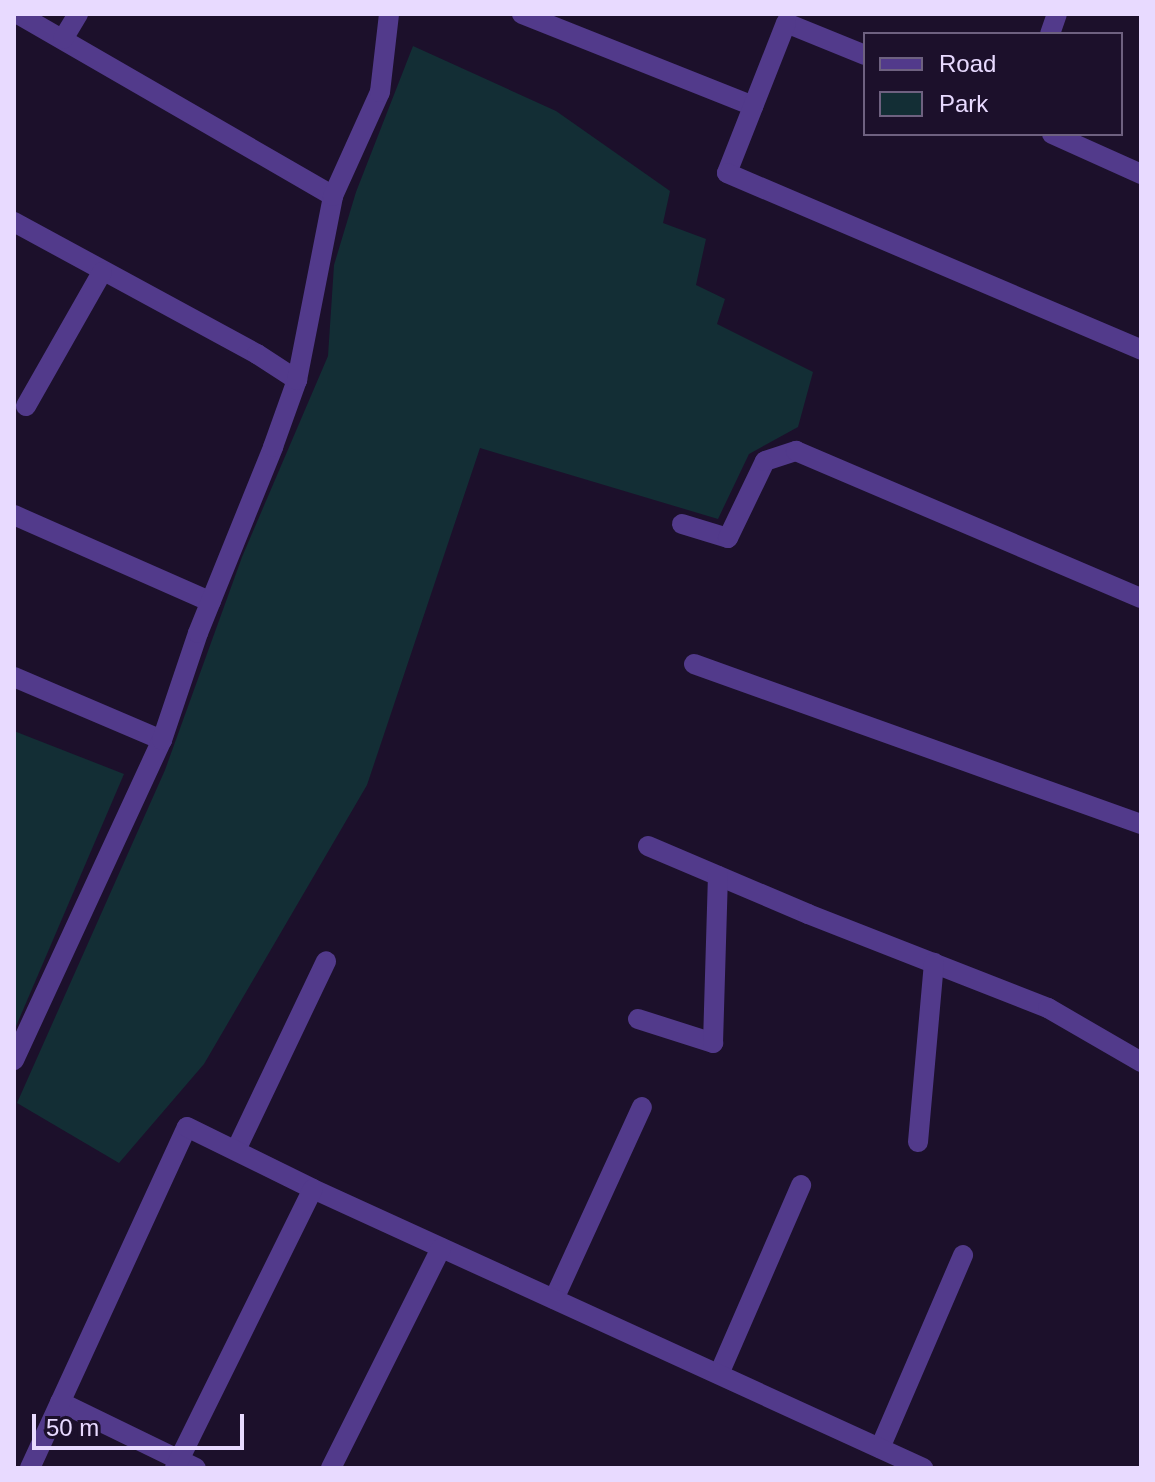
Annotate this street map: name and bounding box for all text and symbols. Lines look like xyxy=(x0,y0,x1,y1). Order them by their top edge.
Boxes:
legend xyxy=(863,32,1123,136)
text: Road xyxy=(939,50,996,77)
text: Park xyxy=(939,90,988,117)
scale bar xyxy=(36,1398,248,1448)
text: 50 m xyxy=(46,1414,99,1441)

